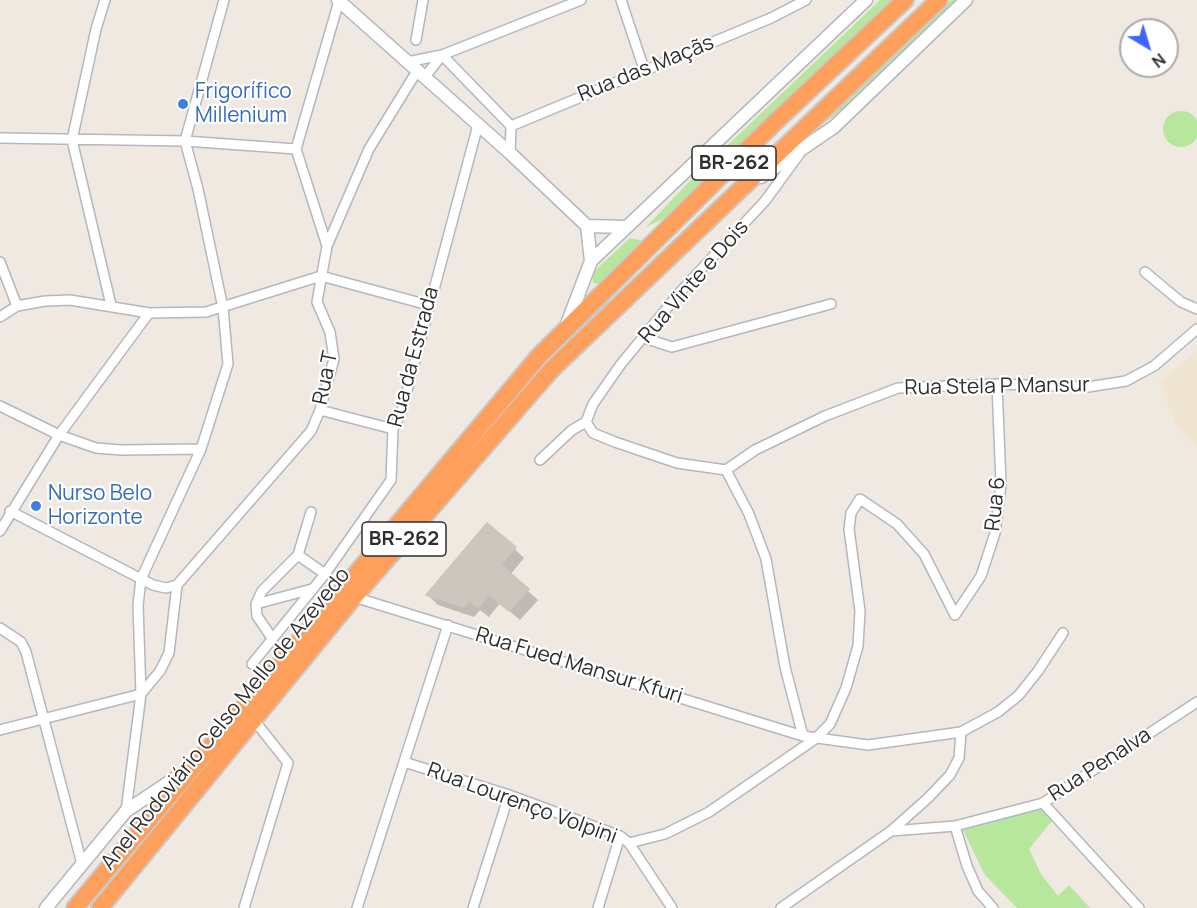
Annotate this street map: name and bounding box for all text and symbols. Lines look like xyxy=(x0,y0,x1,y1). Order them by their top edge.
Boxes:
north arrow xyxy=(1119,18,1179,78)
street label: Rua das Maçãs xyxy=(574,30,718,108)
text: N xyxy=(1148,48,1170,73)
place label: Frigorífico Millenium xyxy=(195,79,292,129)
marker: Frigorífico Millenium xyxy=(176,97,190,111)
road number: BR-262 xyxy=(692,146,776,180)
street label: Rua Vinte e Dois xyxy=(634,215,754,349)
street label: Rua da Estrada xyxy=(383,284,445,430)
street label: Rua T xyxy=(308,349,344,407)
street label: Rua Stela P Mansur xyxy=(904,373,1090,401)
street label: Rua 6 xyxy=(981,476,1011,532)
place label: Nurso Belo Horizonte xyxy=(48,481,152,531)
marker: Nurso Belo Horizonte xyxy=(29,499,43,513)
road number: BR-262 xyxy=(362,522,446,556)
street label: Anel Rodoviário Celso Mello de Azevedo xyxy=(96,563,356,875)
street label: Rua Fued Mansur Kfuri xyxy=(472,622,686,710)
street label: Rua Penalva xyxy=(1044,723,1156,807)
street label: Rua Lourenço Volpini xyxy=(424,758,620,850)

